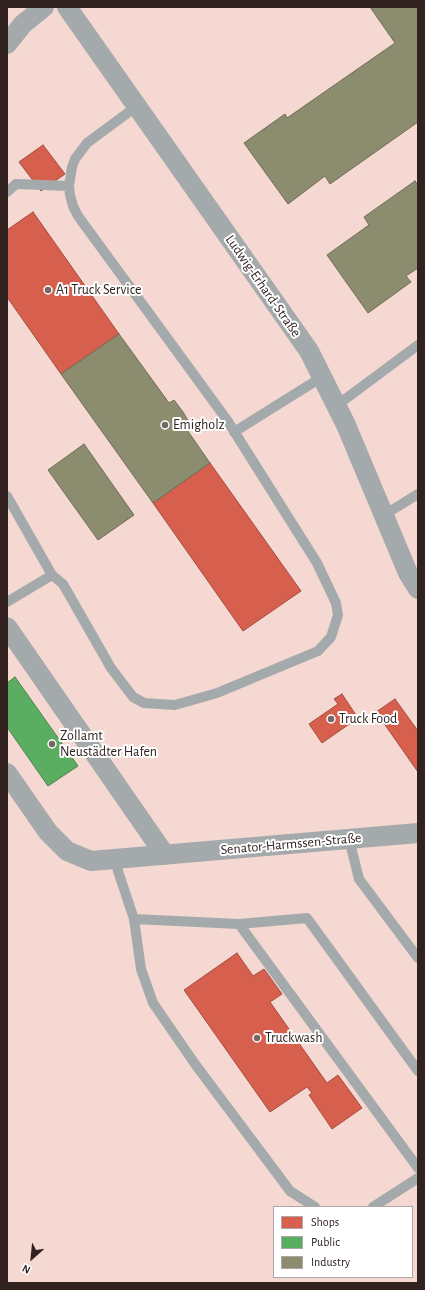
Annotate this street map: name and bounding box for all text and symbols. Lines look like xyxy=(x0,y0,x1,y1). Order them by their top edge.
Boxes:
street label: Ludwig-Erhard-Straße xyxy=(222,232,304,340)
place label: A1 Truck Service xyxy=(56,282,142,298)
marker: A1 Truck Service xyxy=(43,285,53,295)
place label: Emigholz xyxy=(173,417,224,433)
marker: Emigholz xyxy=(160,420,170,430)
place label: Truck Food xyxy=(339,711,397,727)
marker: Truck Food xyxy=(326,714,336,724)
place label: Zollamt Neustädter Hafen xyxy=(60,728,157,760)
marker: Zollamt Neustädter Hafen xyxy=(47,739,57,749)
street label: Senator-Harmssen-Straße xyxy=(220,829,362,859)
place label: Truckwash xyxy=(265,1030,323,1046)
marker: Truckwash xyxy=(252,1033,262,1043)
legend xyxy=(273,1206,413,1278)
text: Shops xyxy=(311,1216,339,1228)
text: Public xyxy=(311,1236,340,1248)
north arrow xyxy=(12,1238,52,1278)
text: Industry xyxy=(311,1256,350,1268)
text: N xyxy=(20,1262,32,1276)

